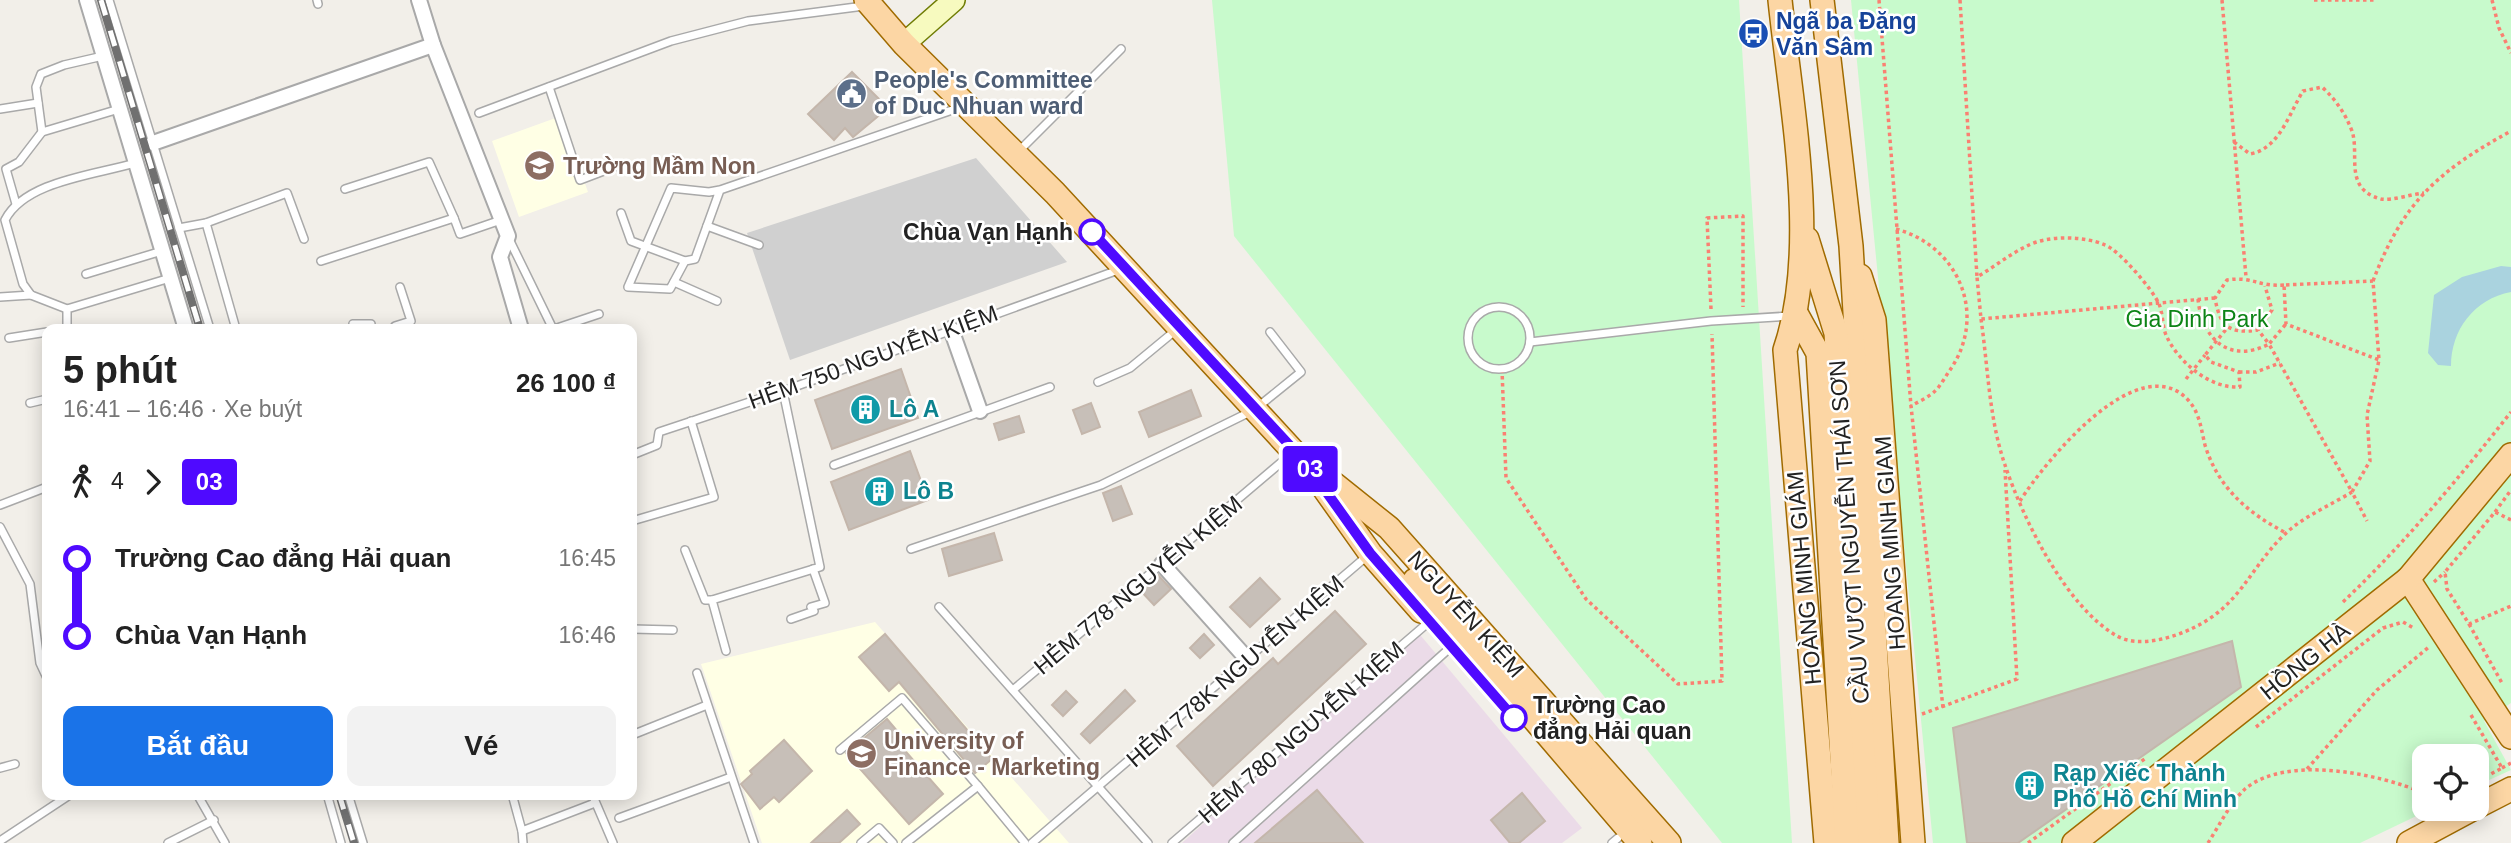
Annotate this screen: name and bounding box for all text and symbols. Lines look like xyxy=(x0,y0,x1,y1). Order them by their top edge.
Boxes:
place label: Ngã ba Đặng Văn Sâm xyxy=(1776,8,1917,60)
bus stop icon: Ngã ba Đặng Văn Sâm xyxy=(1736,17,1770,51)
place label: People's Committee of Duc Nhuan ward xyxy=(874,67,1093,119)
public building icon: People's Committee of Duc Nhuan ward xyxy=(834,76,868,110)
school or university icon: Trường Mầm Non xyxy=(523,149,557,183)
place label: Trường Mầm Non xyxy=(563,153,756,179)
place label: Chùa Vạn Hạnh xyxy=(903,219,1073,245)
marker: Chùa Vạn Hạnh xyxy=(1079,219,1105,245)
street label: HẺM 750 NGUYỄN KIỆM xyxy=(744,298,1001,414)
park label: Gia Dinh Park xyxy=(2125,306,2269,332)
text: 5 phút xyxy=(63,349,177,391)
street label: CẦU VƯỢT NGUYỄN THÁI SƠN xyxy=(1822,359,1874,705)
text: 26 100 ₫ xyxy=(516,368,616,398)
building icon: Lô A xyxy=(849,392,883,426)
text: 16:41 – 16:46 · Xe buýt xyxy=(63,396,302,422)
place label: Lô A xyxy=(889,396,939,422)
street label: HOANG MINH GIAM xyxy=(1870,435,1910,651)
line badge: 03 xyxy=(1278,446,1342,492)
text: 03 xyxy=(1297,455,1323,482)
icon: walk xyxy=(63,463,101,501)
icon: forward xyxy=(134,463,172,501)
text: 4 xyxy=(111,468,124,494)
text: 03 xyxy=(196,468,223,495)
street label: HOÀNG MINH GIÁM xyxy=(1782,470,1826,686)
building icon: Lô B xyxy=(863,474,897,508)
place label: Lô B xyxy=(903,478,954,504)
street label: HẺM 778 NGUYỄN KIỆM xyxy=(1028,489,1247,680)
text: Trường Cao đẳng Hải quan xyxy=(115,543,451,573)
street label: NGUYỄN KIỆM xyxy=(1402,544,1531,683)
text: 16:45 xyxy=(558,545,616,571)
street label: HẺM 778K NGUYỄN KIỆM xyxy=(1120,568,1349,772)
street label: HỒNG HÀ xyxy=(2254,616,2355,705)
text: Chùa Vạn Hạnh xyxy=(115,620,307,650)
text: 16:46 xyxy=(558,622,616,648)
street label: HẺM 780 NGUYỄN KIỆM xyxy=(1192,634,1409,828)
place label: Trường Cao đẳng Hải quan xyxy=(1533,692,1691,744)
marker: Trường Cao đẳng Hải quan xyxy=(1501,705,1527,731)
button: Bắt đầu xyxy=(63,706,333,786)
button: Vé xyxy=(347,706,616,786)
place label: University of Finance - Marketing xyxy=(884,728,1100,780)
school or university icon: University of Finance - Marketing xyxy=(844,737,878,771)
map controls xyxy=(2412,744,2489,821)
button: locate xyxy=(2412,744,2489,821)
place label: Rạp Xiếc Thành Phố Hồ Chí Minh xyxy=(2053,760,2237,812)
building icon: Rạp Xiếc Thành Phố Hồ Chí Minh xyxy=(2013,769,2047,803)

